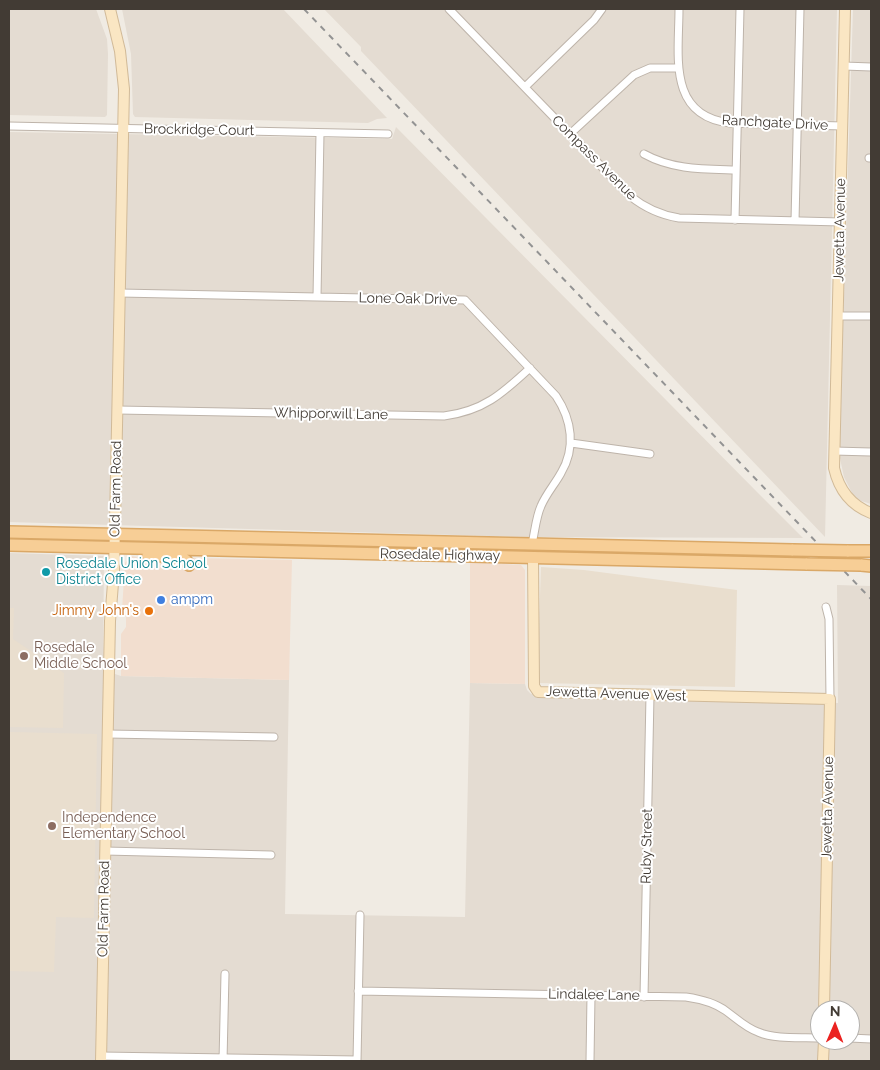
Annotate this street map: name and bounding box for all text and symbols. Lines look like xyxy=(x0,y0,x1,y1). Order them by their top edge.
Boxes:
street label: Compass Avenue xyxy=(548,112,640,204)
street label: Ranchgate Drive xyxy=(721,112,829,134)
street label: Brockridge Court xyxy=(144,121,254,139)
street label: Jewetta Avenue xyxy=(831,178,849,282)
street label: Lone Oak Drive xyxy=(358,290,458,308)
street label: Whipporwill Lane xyxy=(274,405,388,423)
street label: Old Farm Road xyxy=(107,441,125,537)
street label: Rosedale Highway xyxy=(380,546,500,564)
place label: Rosedale Union School District Office xyxy=(56,556,207,588)
marker: Rosedale Union School District Office xyxy=(40,566,52,578)
place label: ampm xyxy=(171,592,213,608)
marker: ampm xyxy=(155,594,167,606)
place label: Jimmy John's xyxy=(52,603,139,619)
marker: Jimmy John's xyxy=(143,605,155,617)
place label: Rosedale Middle School xyxy=(34,640,127,672)
marker: Rosedale Middle School xyxy=(18,650,30,662)
street label: Jewetta Avenue West xyxy=(545,683,687,705)
street label: Jewetta Avenue xyxy=(819,756,837,860)
street label: Ruby Street xyxy=(638,808,656,884)
place label: Independence Elementary School xyxy=(62,810,185,842)
marker: Independence Elementary School xyxy=(46,820,58,832)
street label: Old Farm Road xyxy=(95,861,113,957)
street label: Lindalee Lane xyxy=(548,986,640,1004)
north arrow xyxy=(810,1000,860,1050)
text: N xyxy=(830,1003,841,1019)

